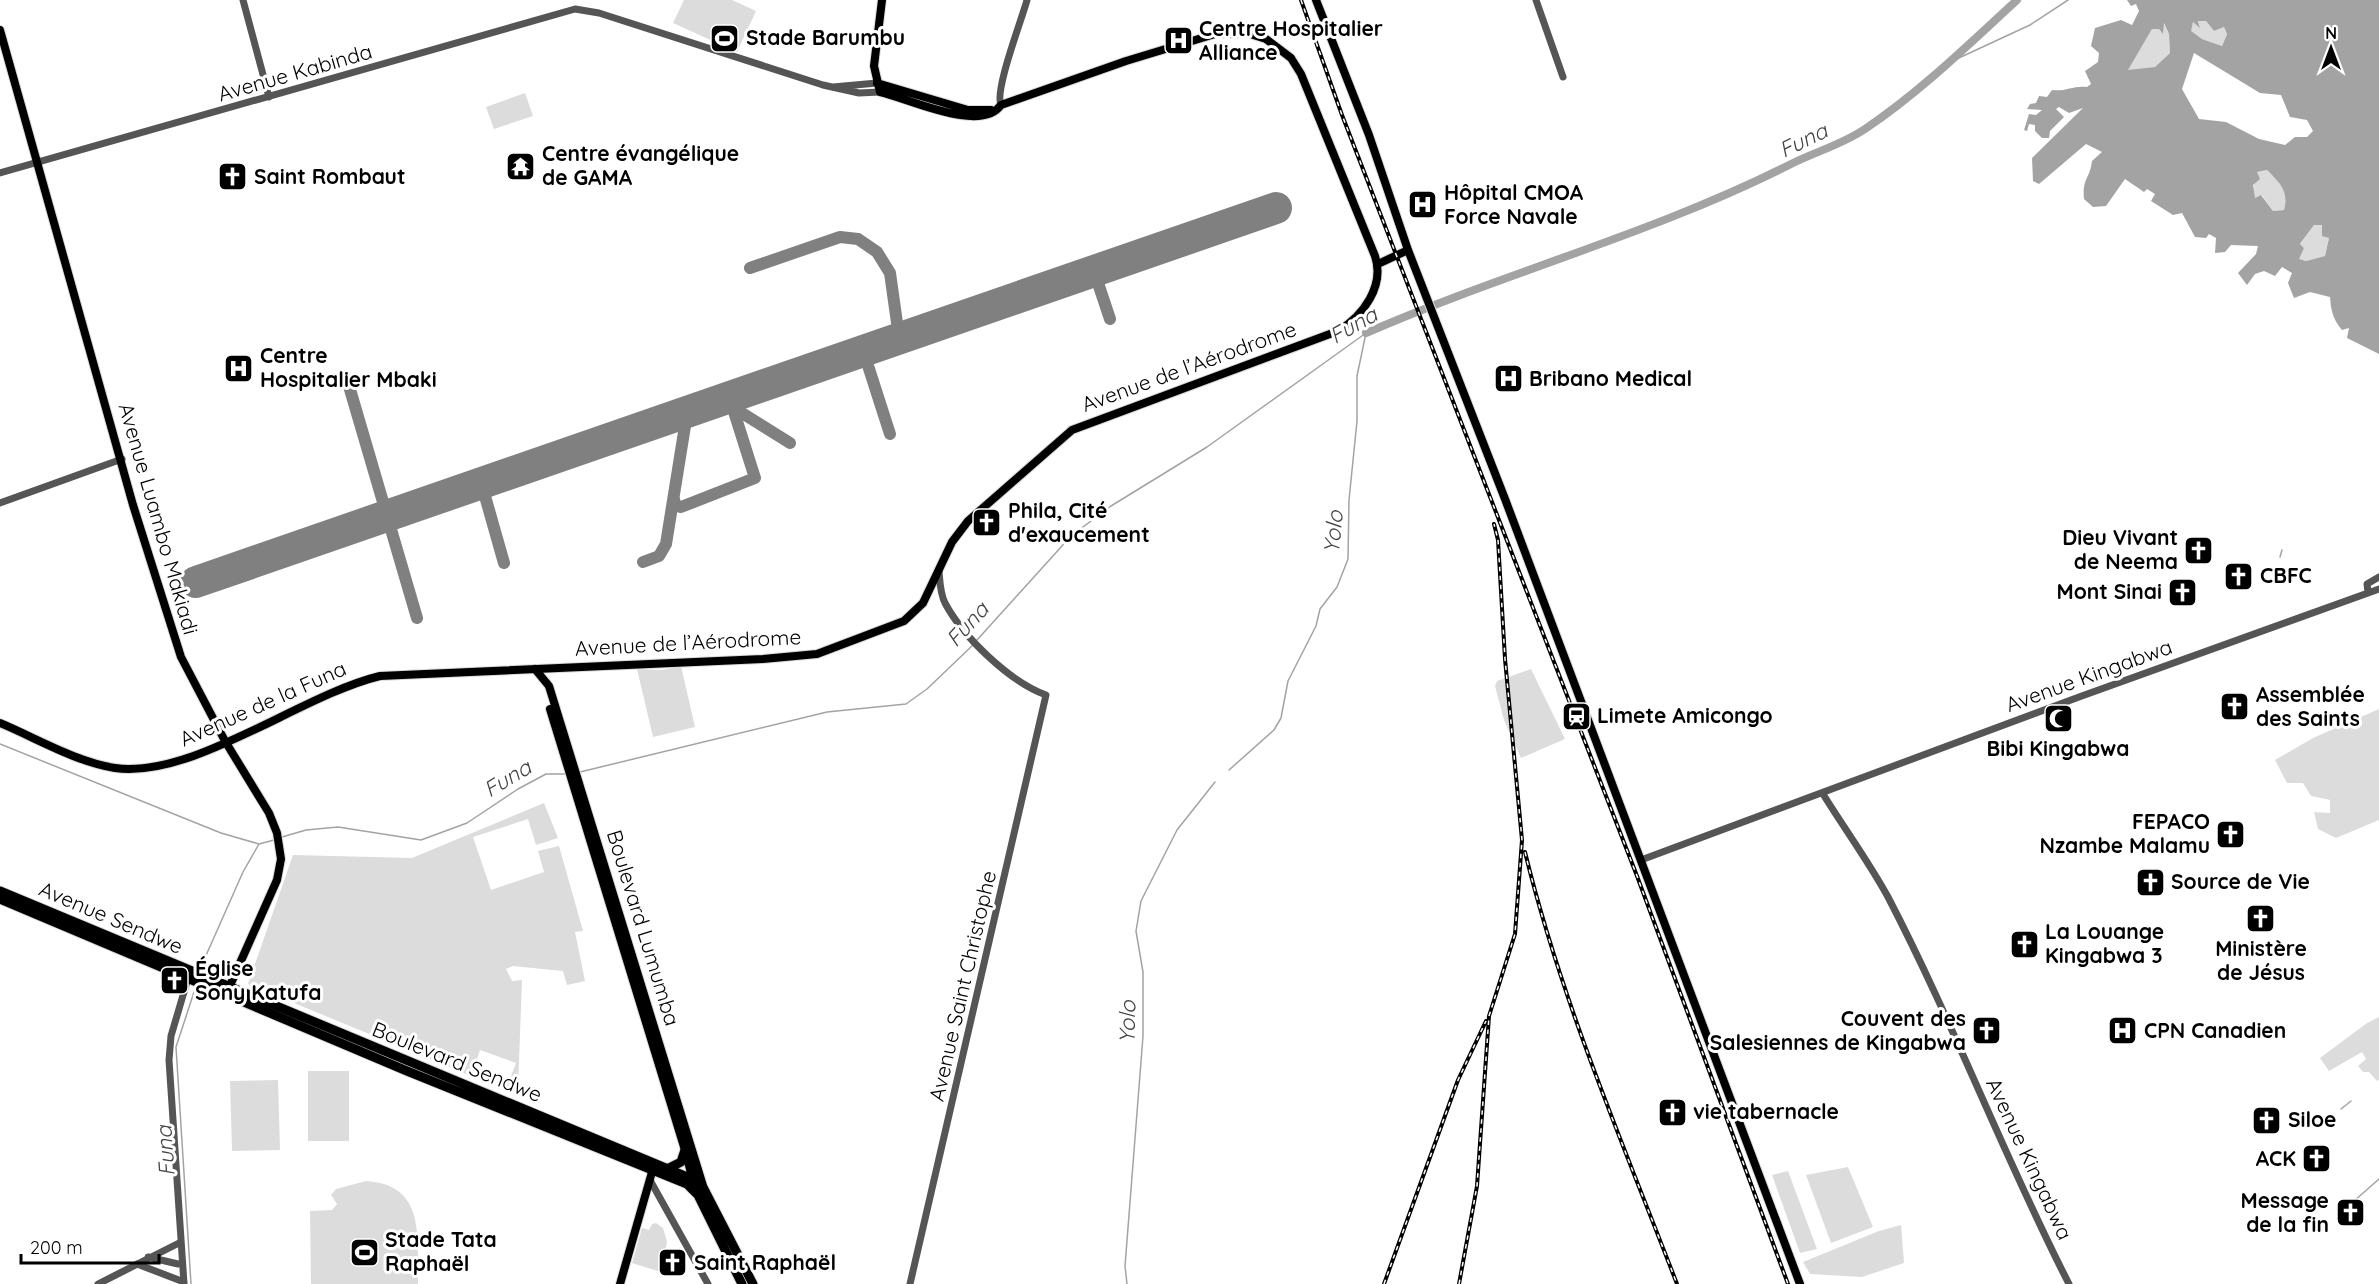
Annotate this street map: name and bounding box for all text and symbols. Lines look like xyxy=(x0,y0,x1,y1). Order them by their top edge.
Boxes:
place label: Centre Hospitalier Alliance xyxy=(1199,15,1383,65)
north arrow xyxy=(2301,18,2361,78)
sports icon: Stade Barumbu xyxy=(709,22,741,54)
text: N xyxy=(2325,23,2337,43)
place label: Stade Barumbu xyxy=(746,24,905,50)
hospital icon: Centre Hospitalier Alliance xyxy=(1162,25,1194,57)
street label: Avenue Kabinda xyxy=(215,38,375,106)
water label: Funa xyxy=(1774,116,1833,164)
place label: Centre évangélique de GAMA xyxy=(542,140,739,190)
temple icon: Centre évangélique de GAMA xyxy=(505,150,537,182)
church icon: Saint Rombaut xyxy=(217,161,249,193)
place label: Saint Rombaut xyxy=(254,163,406,189)
place label: Hôpital CMOA Force Navale xyxy=(1444,179,1584,229)
hospital icon: Hôpital CMOA Force Navale xyxy=(1407,189,1439,221)
water label: Funa xyxy=(1324,299,1383,350)
street label: Avenue de l’Aérodrome xyxy=(1078,315,1300,417)
place label: Centre Hospitalier Mbaki xyxy=(260,342,437,392)
hospital icon: Centre Hospitalier Mbaki xyxy=(223,352,255,384)
hospital icon: Bribano Medical xyxy=(1492,363,1524,395)
place label: Bribano Medical xyxy=(1529,365,1692,391)
street label: Avenue Luambo Makiadi xyxy=(113,400,204,637)
place label: Phila, Cité d'exaucement xyxy=(1008,497,1150,547)
church icon: Phila, Cité d'exaucement xyxy=(971,507,1003,539)
water label: Yolo xyxy=(1317,508,1349,555)
place label: Dieu Vivant de Neema xyxy=(2062,524,2178,574)
church icon: Dieu Vivant de Neema xyxy=(2183,534,2215,566)
church icon: CBFC xyxy=(2223,560,2255,592)
place label: CBFC xyxy=(2260,562,2312,588)
church icon: Mont Sinai xyxy=(2167,576,2199,608)
place label: Mont Sinai xyxy=(2057,578,2162,604)
water label: Funa xyxy=(940,595,995,652)
street label: Avenue de l’Aérodrome xyxy=(574,623,802,661)
street label: Avenue Kingabwa xyxy=(2002,633,2176,717)
street label: Avenue de la Funa xyxy=(175,655,350,751)
place label: Assemblée des Saints xyxy=(2256,681,2365,731)
church icon: Assemblée des Saints xyxy=(2219,691,2251,723)
station icon: Limete Amicongo xyxy=(1560,700,1592,732)
place label: Limete Amicongo xyxy=(1597,702,1773,728)
mosque icon: Bibi Kingabwa xyxy=(2042,702,2074,734)
place label: Bibi Kingabwa xyxy=(1986,735,2130,761)
water label: Funa xyxy=(478,752,537,803)
place label: FEPACO Nzambe Malamu xyxy=(2039,808,2210,858)
church icon: FEPACO Nzambe Malamu xyxy=(2215,818,2247,850)
street label: Boulevard Lumumba xyxy=(602,827,686,1029)
church icon: Source de Vie xyxy=(2134,866,2166,898)
street label: Avenue Saint Christophe xyxy=(923,868,1001,1104)
place label: Source de Vie xyxy=(2171,868,2310,894)
street label: Avenue Sendwe xyxy=(36,875,187,959)
church icon: Ministère de Jésus xyxy=(2245,902,2277,934)
place label: La Louange Kingabwa 3 xyxy=(2045,918,2164,968)
church icon: La Louange Kingabwa 3 xyxy=(2008,928,2040,960)
place label: Ministère de Jésus xyxy=(2215,935,2307,985)
place label: Église Sony Katufa xyxy=(195,955,321,1005)
church icon: Église Sony Katufa xyxy=(158,965,190,997)
water label: Yolo xyxy=(1113,999,1141,1044)
place label: Couvent des Salesiennes de Kingabwa xyxy=(1710,1005,1966,1055)
street label: Boulevard Sendwe xyxy=(369,1015,546,1107)
church icon: Couvent des Salesiennes de Kingabwa xyxy=(1971,1015,2003,1047)
hospital icon: CPN Canadien xyxy=(2107,1015,2139,1047)
place label: CPN Canadien xyxy=(2144,1017,2286,1043)
street label: Avenue Kingabwa xyxy=(1981,1074,2079,1244)
church icon: vie tabernacle xyxy=(1656,1096,1688,1128)
place label: vie tabernacle xyxy=(1693,1098,1839,1124)
church icon: Siloe xyxy=(2251,1104,2283,1136)
place label: Siloe xyxy=(2288,1106,2336,1132)
water label: Funa xyxy=(149,1123,181,1177)
church icon: ACK xyxy=(2301,1143,2333,1175)
place label: ACK xyxy=(2256,1145,2296,1171)
place label: Message de la fin xyxy=(2240,1187,2329,1237)
church icon: Message de la fin xyxy=(2334,1197,2366,1229)
place label: Stade Tata Raphaël xyxy=(385,1226,497,1276)
scale bar xyxy=(21,1227,159,1265)
text: 200 m xyxy=(30,1236,83,1259)
sports icon: Stade Tata Raphaël xyxy=(348,1236,380,1268)
church icon: Saint Raphaël xyxy=(657,1247,689,1279)
place label: Saint Raphaël xyxy=(694,1249,836,1275)

